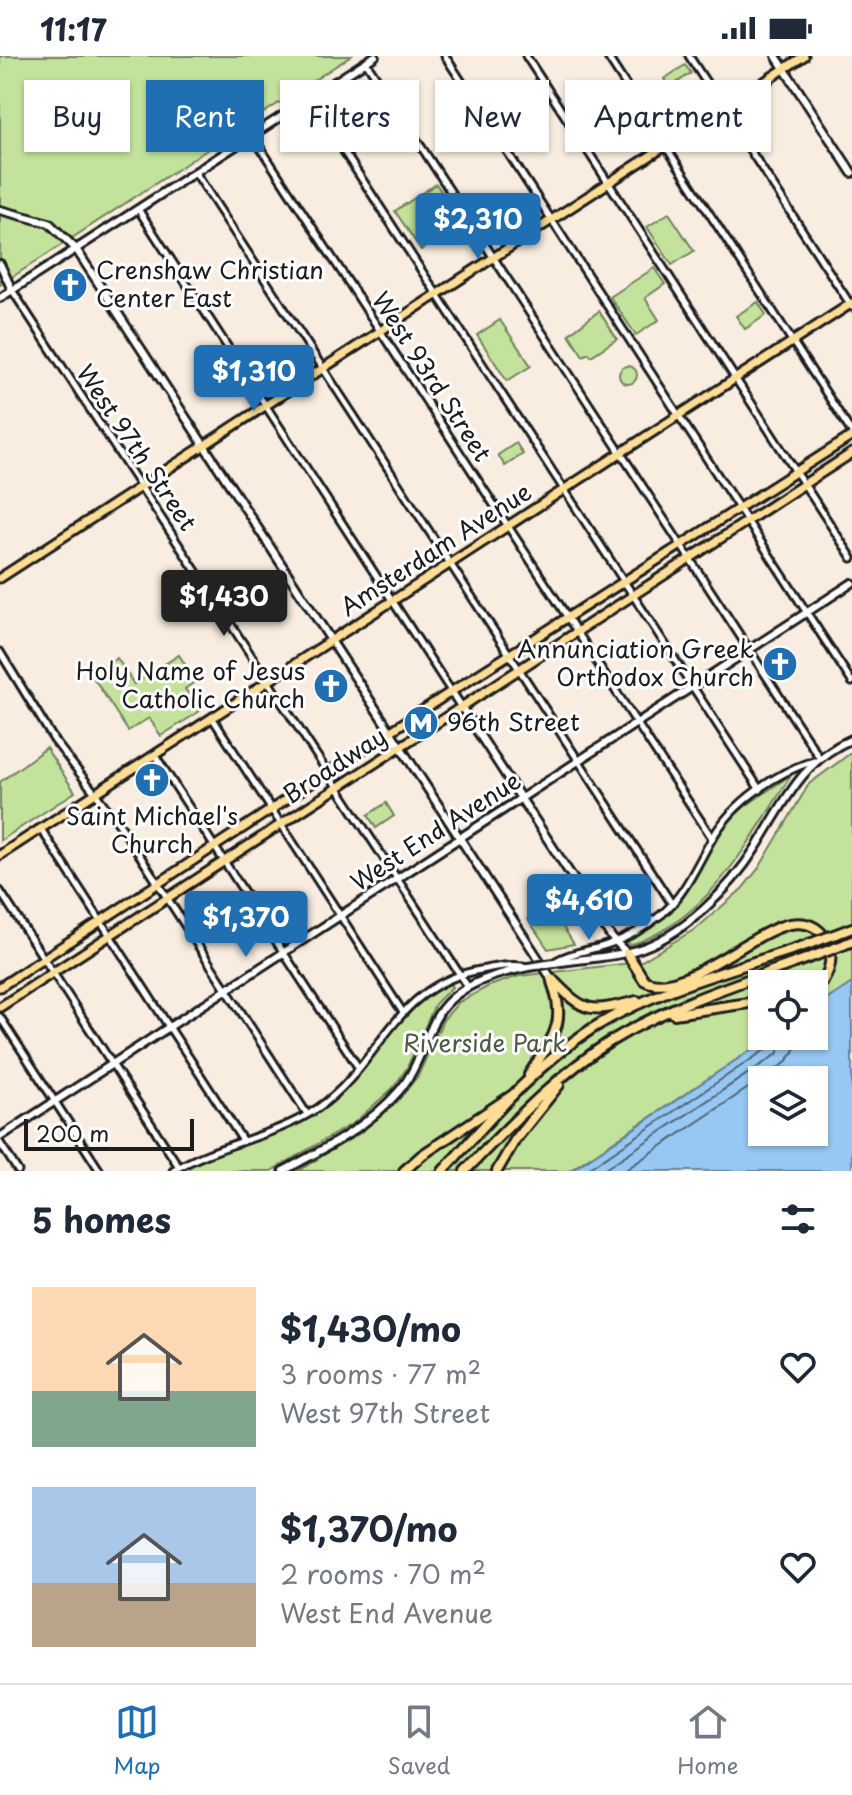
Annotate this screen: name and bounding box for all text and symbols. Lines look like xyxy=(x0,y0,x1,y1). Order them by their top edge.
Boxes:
text: 11:17 xyxy=(40,6,107,51)
chip: Buy xyxy=(24,80,130,152)
chip: Rent xyxy=(146,80,264,152)
chip: Filters xyxy=(280,80,419,152)
chip: New xyxy=(435,80,549,152)
chip: Apartment xyxy=(565,80,771,152)
pin: $2,310 xyxy=(413,193,543,261)
text: $2,310 xyxy=(434,199,522,238)
place label: Crenshaw Christian Center East xyxy=(96,251,324,315)
church icon: Crenshaw Christian Center East xyxy=(51,266,89,304)
street label: West 93rd Street xyxy=(364,284,501,468)
pin: $1,310 xyxy=(189,345,319,413)
text: $1,310 xyxy=(212,351,296,390)
street label: West 97th Street xyxy=(69,356,207,538)
street label: Amsterdam Avenue xyxy=(332,473,538,624)
pin: $1,430 xyxy=(159,570,289,638)
text: $1,430 xyxy=(179,576,269,615)
place label: Annunciation Greek Orthodox Church xyxy=(517,630,754,694)
church icon: Annunciation Greek Orthodox Church xyxy=(761,645,799,683)
place label: Holy Name of Jesus Catholic Church xyxy=(76,652,305,716)
church icon: Holy Name of Jesus Catholic Church xyxy=(312,667,350,705)
place label: 96th Street xyxy=(447,703,580,739)
metro station icon: 96th Street xyxy=(402,704,440,742)
street label: Broadway xyxy=(275,717,393,811)
church icon: Saint Michael's Church xyxy=(133,761,171,799)
street label: West End Avenue xyxy=(343,762,527,899)
place label: Saint Michael's Church xyxy=(66,797,238,861)
pin: $4,610 xyxy=(524,874,654,942)
text: $4,610 xyxy=(545,880,633,919)
pin: $1,370 xyxy=(181,891,311,959)
text: $1,370 xyxy=(203,897,289,936)
map controls xyxy=(748,970,828,1146)
button: locate xyxy=(748,970,828,1050)
park label: Riverside Park xyxy=(403,1024,567,1060)
button: layers xyxy=(748,1066,828,1146)
scale bar xyxy=(24,1115,194,1151)
text: 200 m xyxy=(36,1116,109,1149)
text: 5 homes xyxy=(32,1193,171,1245)
icon: filters xyxy=(776,1197,820,1241)
text: $1,430/mo xyxy=(280,1302,461,1354)
icon: home xyxy=(96,1319,192,1415)
icon: heart xyxy=(776,1345,820,1389)
text: 3 rooms · 77 m² xyxy=(280,1354,481,1393)
text: West 97th Street xyxy=(280,1393,490,1432)
text: $1,370/mo xyxy=(280,1502,457,1554)
icon: home xyxy=(96,1519,192,1615)
icon: heart xyxy=(776,1545,820,1589)
text: 2 rooms · 70 m² xyxy=(280,1554,486,1593)
text: West End Avenue xyxy=(280,1593,493,1632)
tab: Map xyxy=(114,1700,161,1781)
tab: Saved xyxy=(388,1700,450,1781)
tab: Home xyxy=(677,1700,738,1781)

